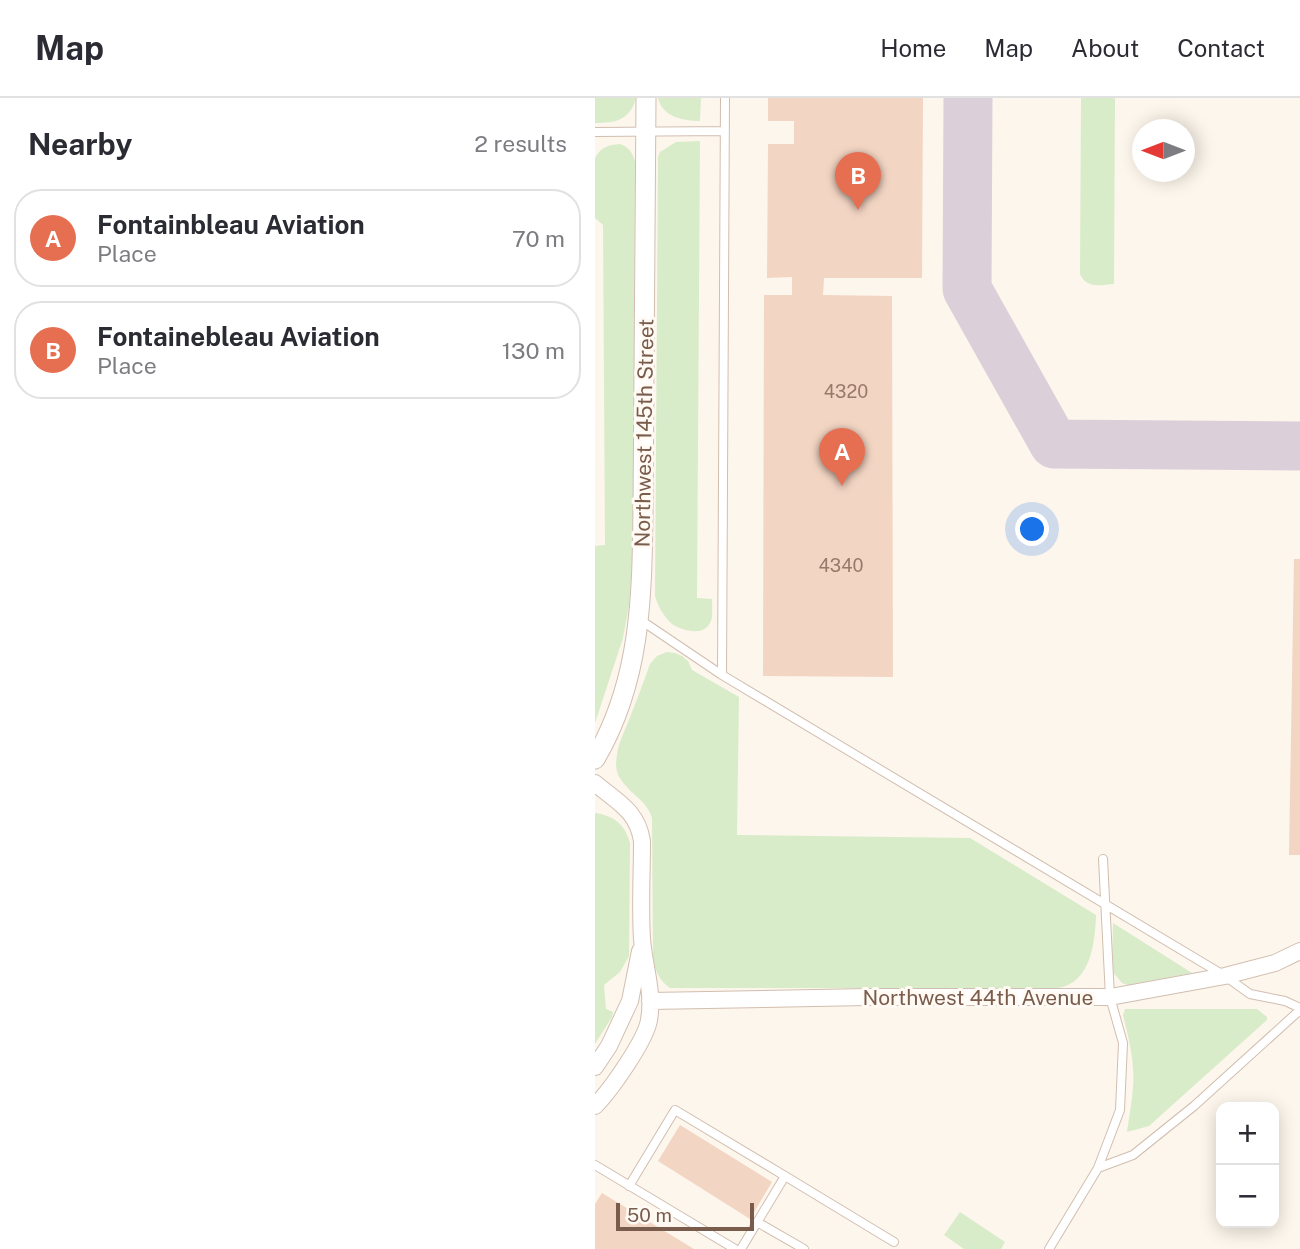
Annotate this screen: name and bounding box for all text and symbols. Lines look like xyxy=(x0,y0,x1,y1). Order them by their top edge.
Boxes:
text: Map xyxy=(35,29,104,67)
text: Home xyxy=(880,34,946,62)
text: Map xyxy=(984,34,1033,62)
text: About xyxy=(1071,34,1139,62)
text: Contact xyxy=(1177,34,1265,62)
north arrow xyxy=(1132,119,1195,182)
text: Nearby xyxy=(28,126,132,162)
text: 2 results xyxy=(474,130,567,157)
pin: B xyxy=(835,152,881,210)
text: Fontainbleau Aviation xyxy=(97,209,365,240)
text: A xyxy=(45,225,61,252)
text: 70 m xyxy=(512,225,565,252)
text: Place xyxy=(97,240,157,267)
street label: Northwest 145th Street xyxy=(630,318,658,548)
text: Fontainebleau Aviation xyxy=(97,321,380,352)
text: B xyxy=(45,337,61,364)
text: 130 m xyxy=(502,337,565,364)
text: Place xyxy=(97,352,157,379)
house number: 4320 xyxy=(824,381,868,402)
pin: A xyxy=(819,428,865,486)
your location xyxy=(1015,512,1049,546)
house number: 4340 xyxy=(819,555,863,576)
street label: Northwest 44th Avenue xyxy=(863,985,1093,1010)
map controls xyxy=(1216,1102,1279,1228)
button: + xyxy=(1216,1102,1279,1165)
button: − xyxy=(1216,1165,1279,1228)
scale bar xyxy=(616,1200,754,1232)
text: 50 m xyxy=(627,1204,672,1226)

